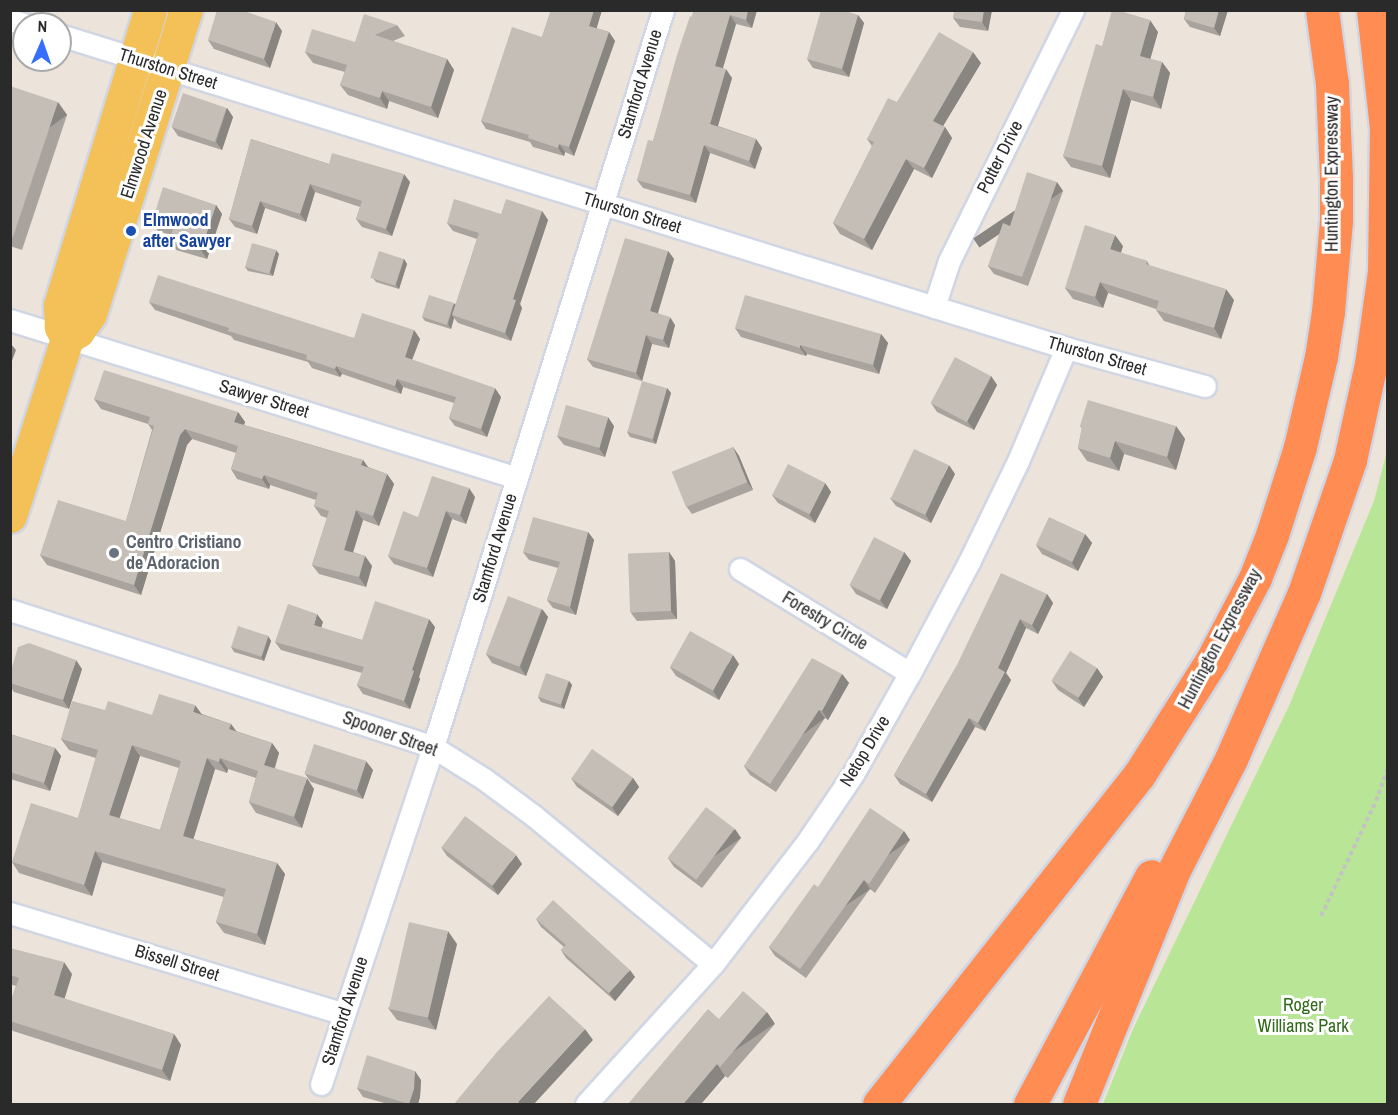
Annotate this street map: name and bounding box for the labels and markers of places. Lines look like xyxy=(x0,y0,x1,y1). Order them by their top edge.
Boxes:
place label: Elmwood after Sawyer xyxy=(143,210,231,252)
marker: Elmwood after Sawyer xyxy=(124,224,138,238)
place label: Centro Cristiano de Adoracion xyxy=(126,532,242,574)
marker: Centro Cristiano de Adoracion xyxy=(107,546,121,560)

